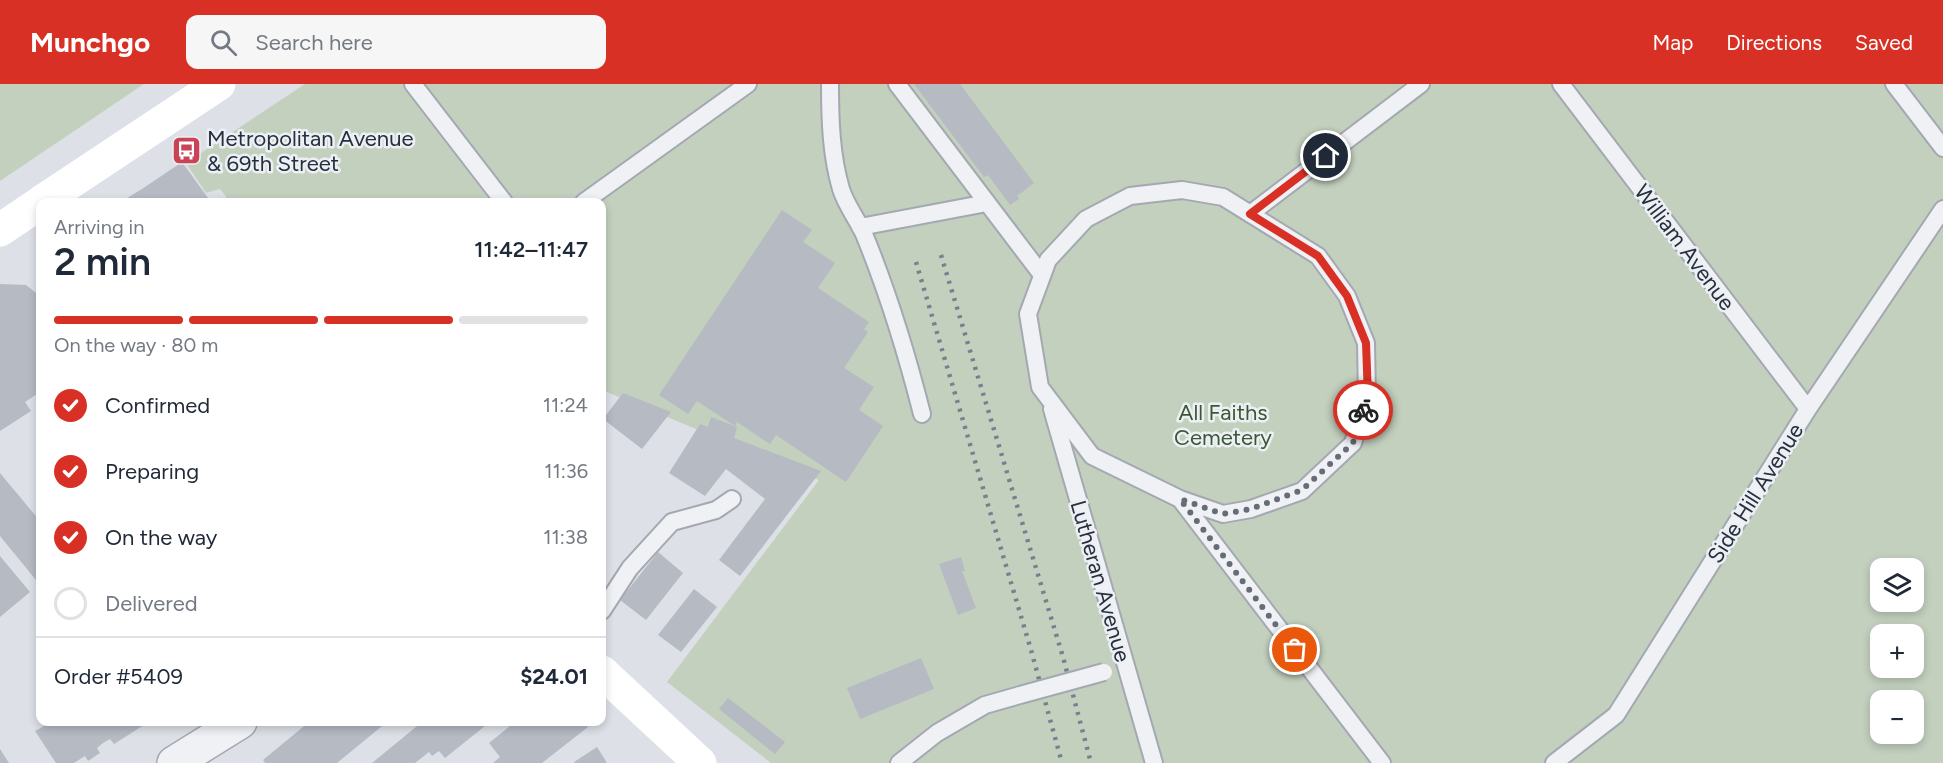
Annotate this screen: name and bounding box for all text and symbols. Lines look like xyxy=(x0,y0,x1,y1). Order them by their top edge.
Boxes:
search box xyxy=(186,15,606,69)
text: Munchgo xyxy=(30,25,150,59)
icon: search xyxy=(207,26,240,59)
text: Search here xyxy=(255,29,373,56)
text: Map xyxy=(1652,30,1693,55)
text: Directions xyxy=(1726,30,1822,55)
text: Saved xyxy=(1855,30,1913,55)
place label: Metropolitan Avenue & 69th Street xyxy=(207,125,413,177)
pin xyxy=(1300,130,1351,181)
bus stop icon: Metropolitan Avenue & 69th Street xyxy=(170,135,202,167)
icon: home xyxy=(1309,139,1342,172)
street label: William Avenue xyxy=(1628,179,1741,316)
text: Arriving in xyxy=(54,215,144,239)
text: 11:42–11:47 xyxy=(474,236,588,263)
text: 2 min xyxy=(54,238,151,285)
text: On the way · 80 m xyxy=(54,333,218,357)
courier xyxy=(1333,380,1393,440)
icon: check xyxy=(54,389,87,422)
text: Confirmed xyxy=(105,392,210,419)
text: 11:24 xyxy=(543,393,588,417)
icon: bike xyxy=(1347,394,1380,427)
park label: All Faiths Cemetery xyxy=(1174,399,1272,451)
street label: Side Hill Avenue xyxy=(1702,418,1809,568)
icon: check xyxy=(54,455,87,488)
text: Preparing xyxy=(105,458,199,485)
text: 11:36 xyxy=(544,459,588,483)
street label: Lutheran Avenue xyxy=(1065,497,1137,665)
icon: check xyxy=(54,521,87,554)
text: On the way xyxy=(105,524,217,551)
text: 11:38 xyxy=(543,525,588,549)
map controls xyxy=(1870,558,1924,744)
button: layers xyxy=(1870,558,1924,612)
text: Delivered xyxy=(105,590,198,617)
pin xyxy=(1269,624,1320,675)
button: + xyxy=(1870,624,1924,678)
icon: bag xyxy=(1278,633,1311,666)
text: Order #5409 xyxy=(54,663,183,690)
text: $24.01 xyxy=(520,663,588,690)
button: − xyxy=(1870,690,1924,744)

